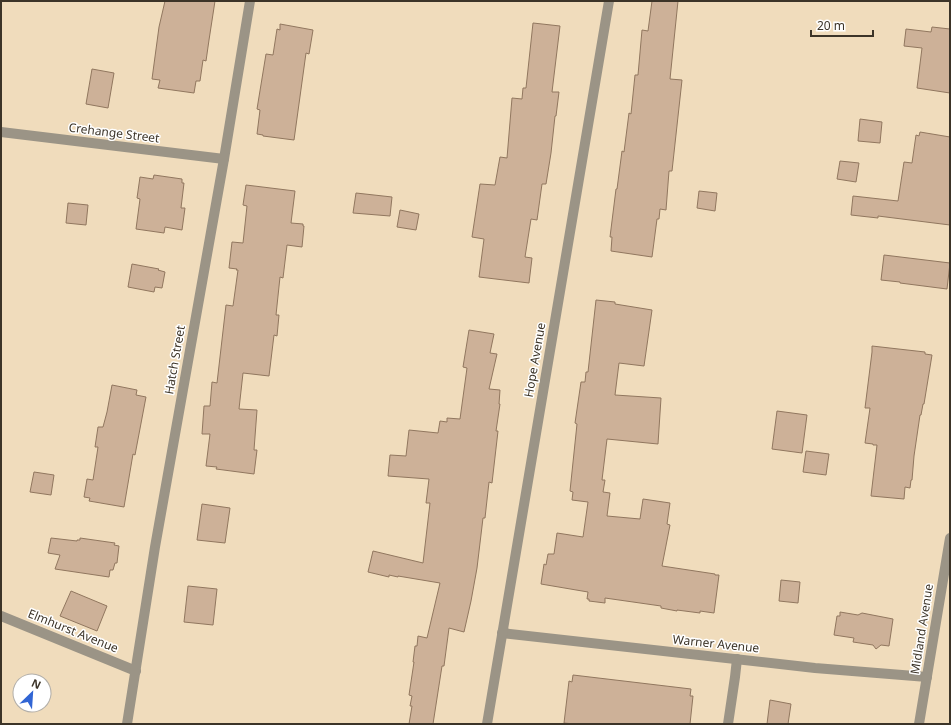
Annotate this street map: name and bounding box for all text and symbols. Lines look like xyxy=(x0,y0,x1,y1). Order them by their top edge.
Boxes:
scale bar xyxy=(811,12,873,38)
text: 20 m xyxy=(817,17,845,34)
street label: Crehange Street xyxy=(68,118,161,147)
street label: Hope Avenue xyxy=(520,321,549,399)
street label: Hatch Street xyxy=(160,323,189,396)
street label: Midland Avenue xyxy=(906,582,937,675)
street label: Elmhurst Avenue xyxy=(25,605,121,657)
street label: Warner Avenue xyxy=(672,631,760,657)
north arrow xyxy=(12,673,52,713)
text: N xyxy=(29,675,44,692)

